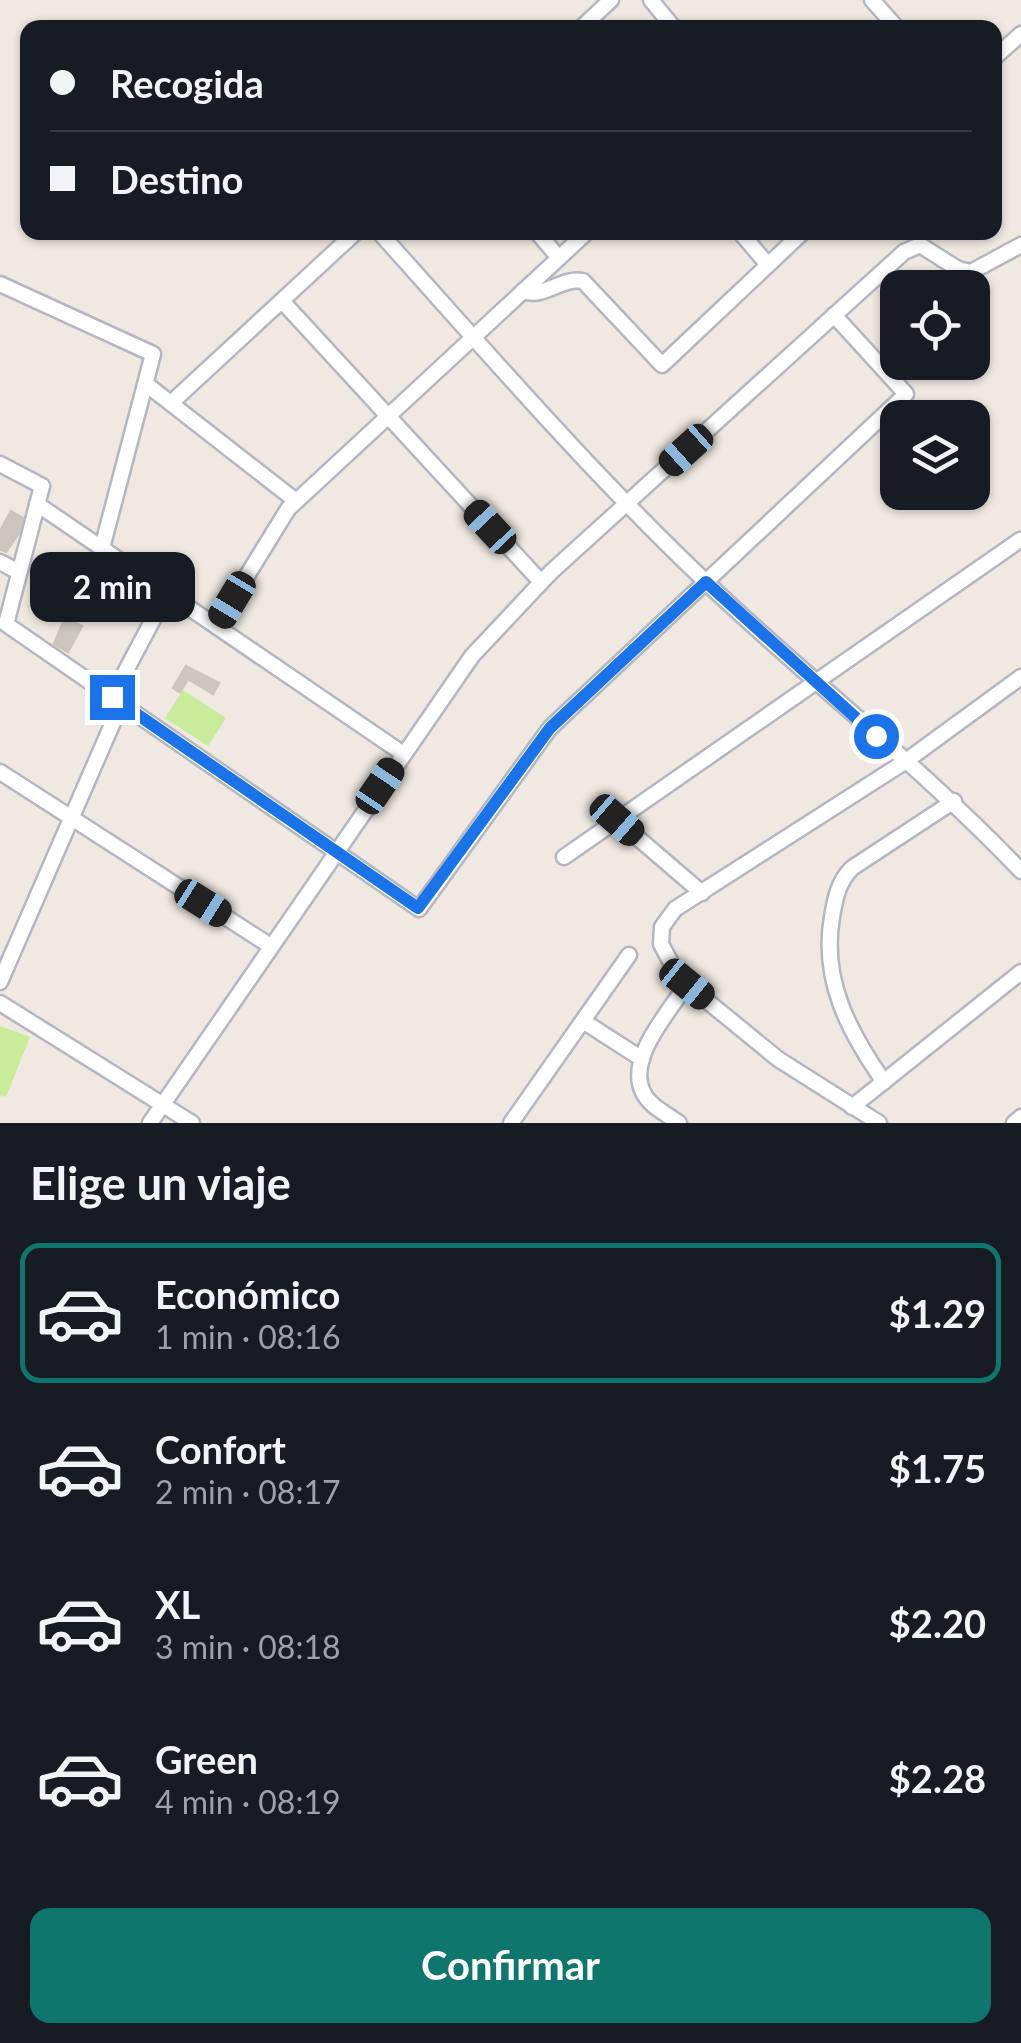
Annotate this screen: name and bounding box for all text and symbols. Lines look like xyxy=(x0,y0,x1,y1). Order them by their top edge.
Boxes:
text: Recogida xyxy=(110,60,264,106)
text: Destino xyxy=(110,156,243,202)
map controls xyxy=(880,270,990,510)
button: locate xyxy=(880,270,990,380)
button: layers xyxy=(880,400,990,510)
car xyxy=(654,419,718,481)
car xyxy=(459,495,521,559)
callout: 2 min xyxy=(29,552,194,622)
text: 2 min xyxy=(73,567,152,606)
car xyxy=(204,567,260,633)
route end xyxy=(90,675,135,720)
route start xyxy=(854,714,899,759)
car xyxy=(351,753,409,819)
car xyxy=(585,789,649,851)
car xyxy=(170,874,236,932)
car xyxy=(654,953,720,1015)
text: Elige un viaje xyxy=(30,1156,291,1210)
icon: car xyxy=(35,1268,125,1358)
text: Económico xyxy=(155,1271,340,1317)
text: $1.29 xyxy=(889,1290,986,1336)
text: 1 min · 08:16 xyxy=(155,1317,341,1356)
icon: car xyxy=(35,1423,125,1513)
text: Confort xyxy=(155,1426,286,1472)
text: $1.75 xyxy=(889,1445,986,1491)
text: 2 min · 08:17 xyxy=(155,1472,341,1511)
icon: car xyxy=(35,1578,125,1668)
text: XL xyxy=(155,1581,200,1627)
text: $2.20 xyxy=(889,1600,986,1646)
text: 3 min · 08:18 xyxy=(155,1627,341,1666)
icon: car xyxy=(35,1733,125,1823)
text: Green xyxy=(155,1736,258,1782)
text: $2.28 xyxy=(889,1755,986,1801)
text: 4 min · 08:19 xyxy=(155,1782,341,1821)
button: Confirmar xyxy=(30,1908,991,2023)

